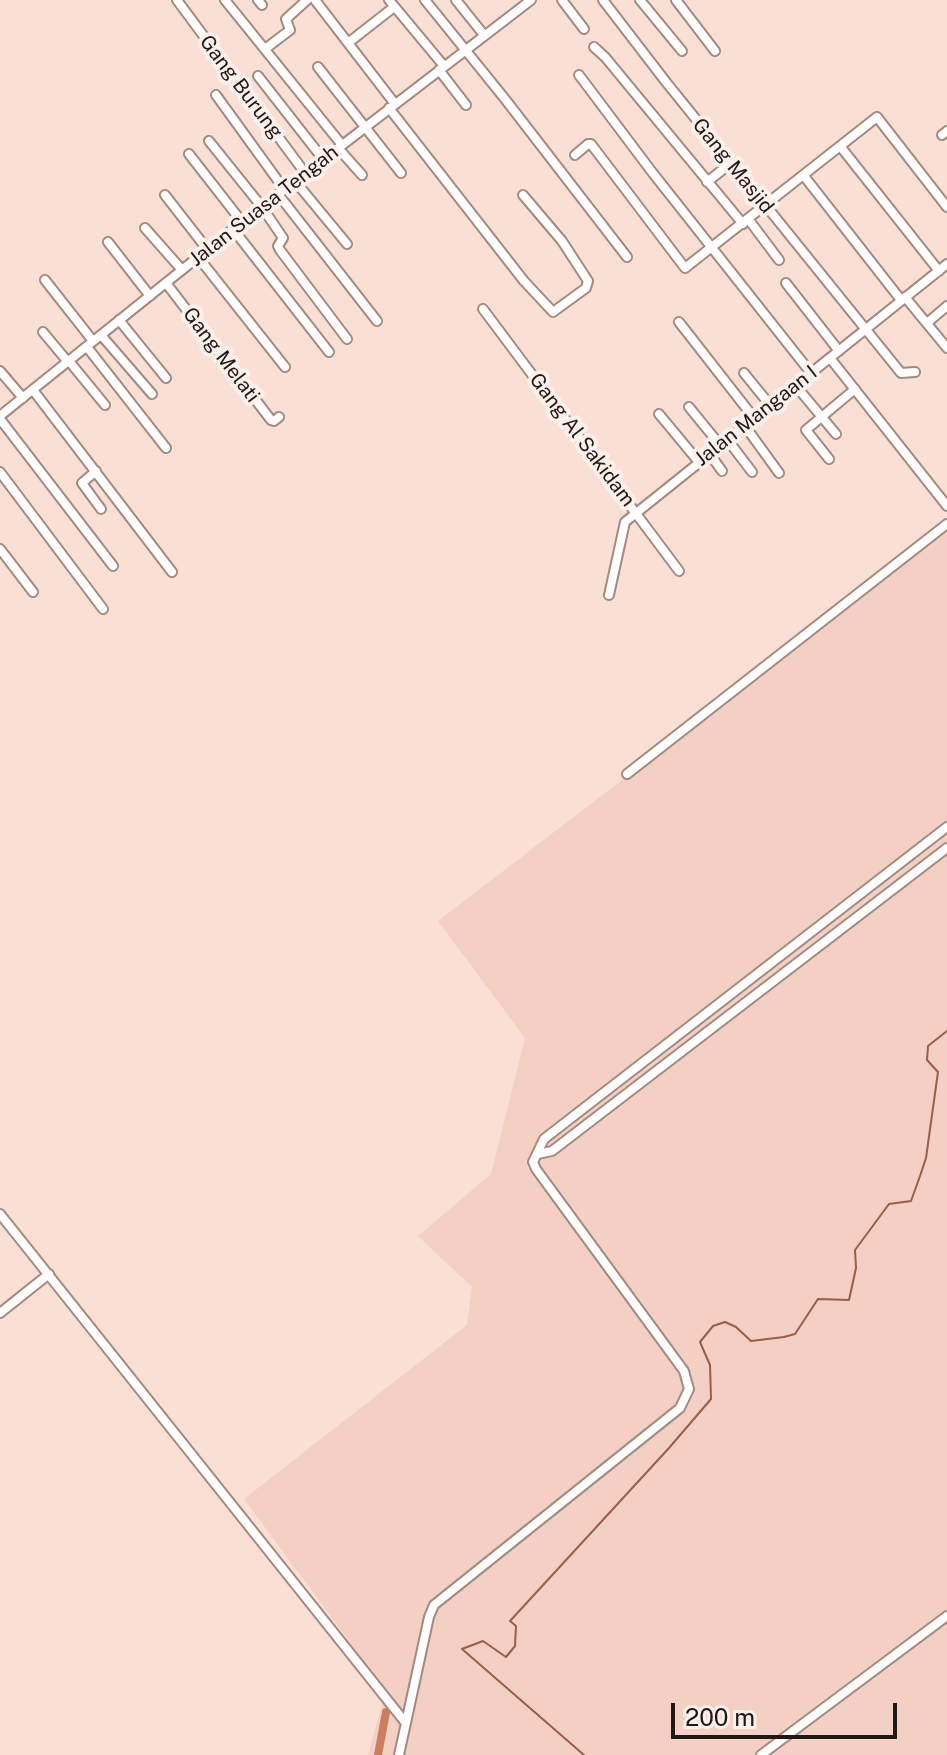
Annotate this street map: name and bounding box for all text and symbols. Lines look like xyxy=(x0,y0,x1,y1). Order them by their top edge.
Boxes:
street label: Gang Burung xyxy=(194,31,288,143)
street label: Gang Masjid xyxy=(687,114,779,218)
street label: Jalan Suasa Tengah xyxy=(185,140,343,272)
street label: Gang Melati xyxy=(177,303,265,407)
street label: Jalan Mangaan I xyxy=(690,361,822,471)
street label: Gang Al Sakidam xyxy=(524,369,640,511)
scale bar xyxy=(675,1687,901,1737)
text: 200 m xyxy=(685,1703,755,1731)

